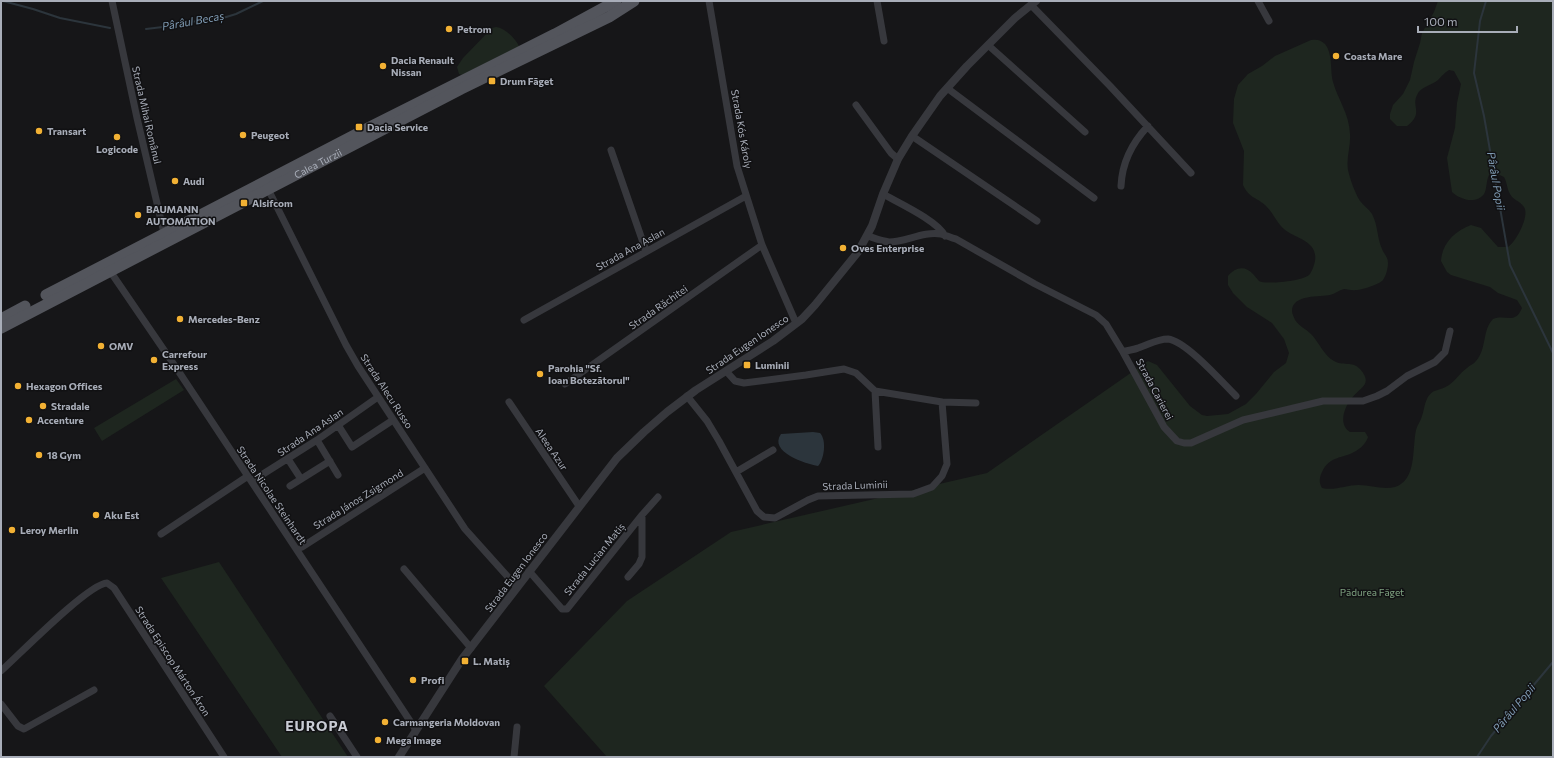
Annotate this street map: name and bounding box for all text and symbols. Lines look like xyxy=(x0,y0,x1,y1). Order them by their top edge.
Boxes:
scale bar xyxy=(1418,8,1517,34)
water label: Pârâul Becaș xyxy=(161,9,225,33)
text: 100 m xyxy=(1424,14,1458,28)
place label: Petrom xyxy=(457,23,492,35)
marker: Petrom xyxy=(444,24,454,34)
place label: Coasta Mare xyxy=(1344,50,1402,62)
marker: Coasta Mare xyxy=(1331,51,1341,61)
place label: Dacia Renault Nissan xyxy=(391,54,454,78)
marker: Dacia Renault Nissan xyxy=(378,61,388,71)
street label: Strada Mihai Românul xyxy=(130,65,164,165)
place label: Drum Făget xyxy=(500,75,553,87)
marker: Drum Făget xyxy=(487,76,497,86)
street label: Strada Kós Károly xyxy=(729,89,755,169)
place label: Dacia Service xyxy=(367,121,428,133)
marker: Dacia Service xyxy=(354,122,364,132)
place label: Transart xyxy=(47,125,86,137)
marker: Transart xyxy=(34,126,44,136)
place label: Peugeot xyxy=(251,129,289,141)
marker: Peugeot xyxy=(238,130,248,140)
marker: Logicode xyxy=(112,132,122,142)
place label: Logicode xyxy=(96,143,138,155)
street label: Calea Turzii xyxy=(292,146,344,181)
water label: Pârâul Popii xyxy=(1485,151,1508,212)
place label: Audi xyxy=(183,175,205,187)
marker: Audi xyxy=(170,176,180,186)
place label: Alsifcom xyxy=(252,197,293,209)
marker: Alsifcom xyxy=(239,198,249,208)
place label: BAUMANN AUTOMATION xyxy=(146,203,216,227)
marker: BAUMANN AUTOMATION xyxy=(133,210,143,220)
street label: Strada Ana Aslan xyxy=(594,225,666,273)
place label: Oves Enterprise xyxy=(851,242,924,254)
marker: Oves Enterprise xyxy=(838,243,848,253)
street label: Strada Răchitei xyxy=(626,282,690,332)
street label: Strada Eugen Ionesco xyxy=(703,312,791,376)
place label: Mercedes-Benz xyxy=(188,313,260,325)
marker: Mercedes-Benz xyxy=(175,314,185,324)
place label: OMV xyxy=(109,340,133,352)
marker: OMV xyxy=(96,341,106,351)
place label: Carrefour Express xyxy=(162,348,207,372)
street label: Strada Alecu Russo xyxy=(358,352,416,430)
marker: Carrefour Express xyxy=(149,355,159,365)
street label: Strada Carierei xyxy=(1134,356,1176,422)
place label: Luminii xyxy=(755,359,790,371)
marker: Luminii xyxy=(742,360,752,370)
place label: Parohia "Sf. Ioan Botezătorul" xyxy=(548,362,630,386)
marker: Parohia "Sf. Ioan Botezătorul" xyxy=(535,369,545,379)
place label: Hexagon Offices xyxy=(26,380,103,392)
marker: Hexagon Offices xyxy=(13,381,23,391)
place label: Stradale xyxy=(51,400,90,412)
marker: Stradale xyxy=(38,401,48,411)
street label: Strada Ana Aslan xyxy=(275,406,345,458)
place label: Accenture xyxy=(37,414,84,426)
marker: Accenture xyxy=(24,415,34,425)
street label: Aleea Azur xyxy=(533,426,571,472)
street label: Strada Nicolae Steinhardt xyxy=(235,444,309,546)
place label: 18 Gym xyxy=(47,449,81,461)
marker: 18 Gym xyxy=(34,450,44,460)
street label: Strada János Zsigmond xyxy=(311,466,405,532)
street label: Strada Luminii xyxy=(822,478,888,492)
place label: Aku Est xyxy=(104,509,139,521)
marker: Aku Est xyxy=(91,510,101,520)
street label: Strada Lucian Matiș xyxy=(561,520,628,598)
place label: Leroy Merlin xyxy=(20,524,79,536)
marker: Leroy Merlin xyxy=(7,525,17,535)
street label: Strada Eugen Ionesco xyxy=(482,530,550,614)
park label: Pădurea Făget xyxy=(1340,586,1404,598)
street label: Strada Episcop Márton Áron xyxy=(133,604,213,718)
place label: L. Matiș xyxy=(473,655,510,668)
marker: L. Matiș xyxy=(460,656,470,666)
place label: Profi xyxy=(421,674,444,686)
marker: Profi xyxy=(408,675,418,685)
water label: Pârâul Popii xyxy=(1490,680,1538,734)
place label: Carmangeria Moldovan xyxy=(393,716,500,728)
district label: EUROPA xyxy=(285,717,349,734)
marker: Carmangeria Moldovan xyxy=(380,717,390,727)
place label: Mega Image xyxy=(386,734,441,746)
marker: Mega Image xyxy=(373,735,383,745)

